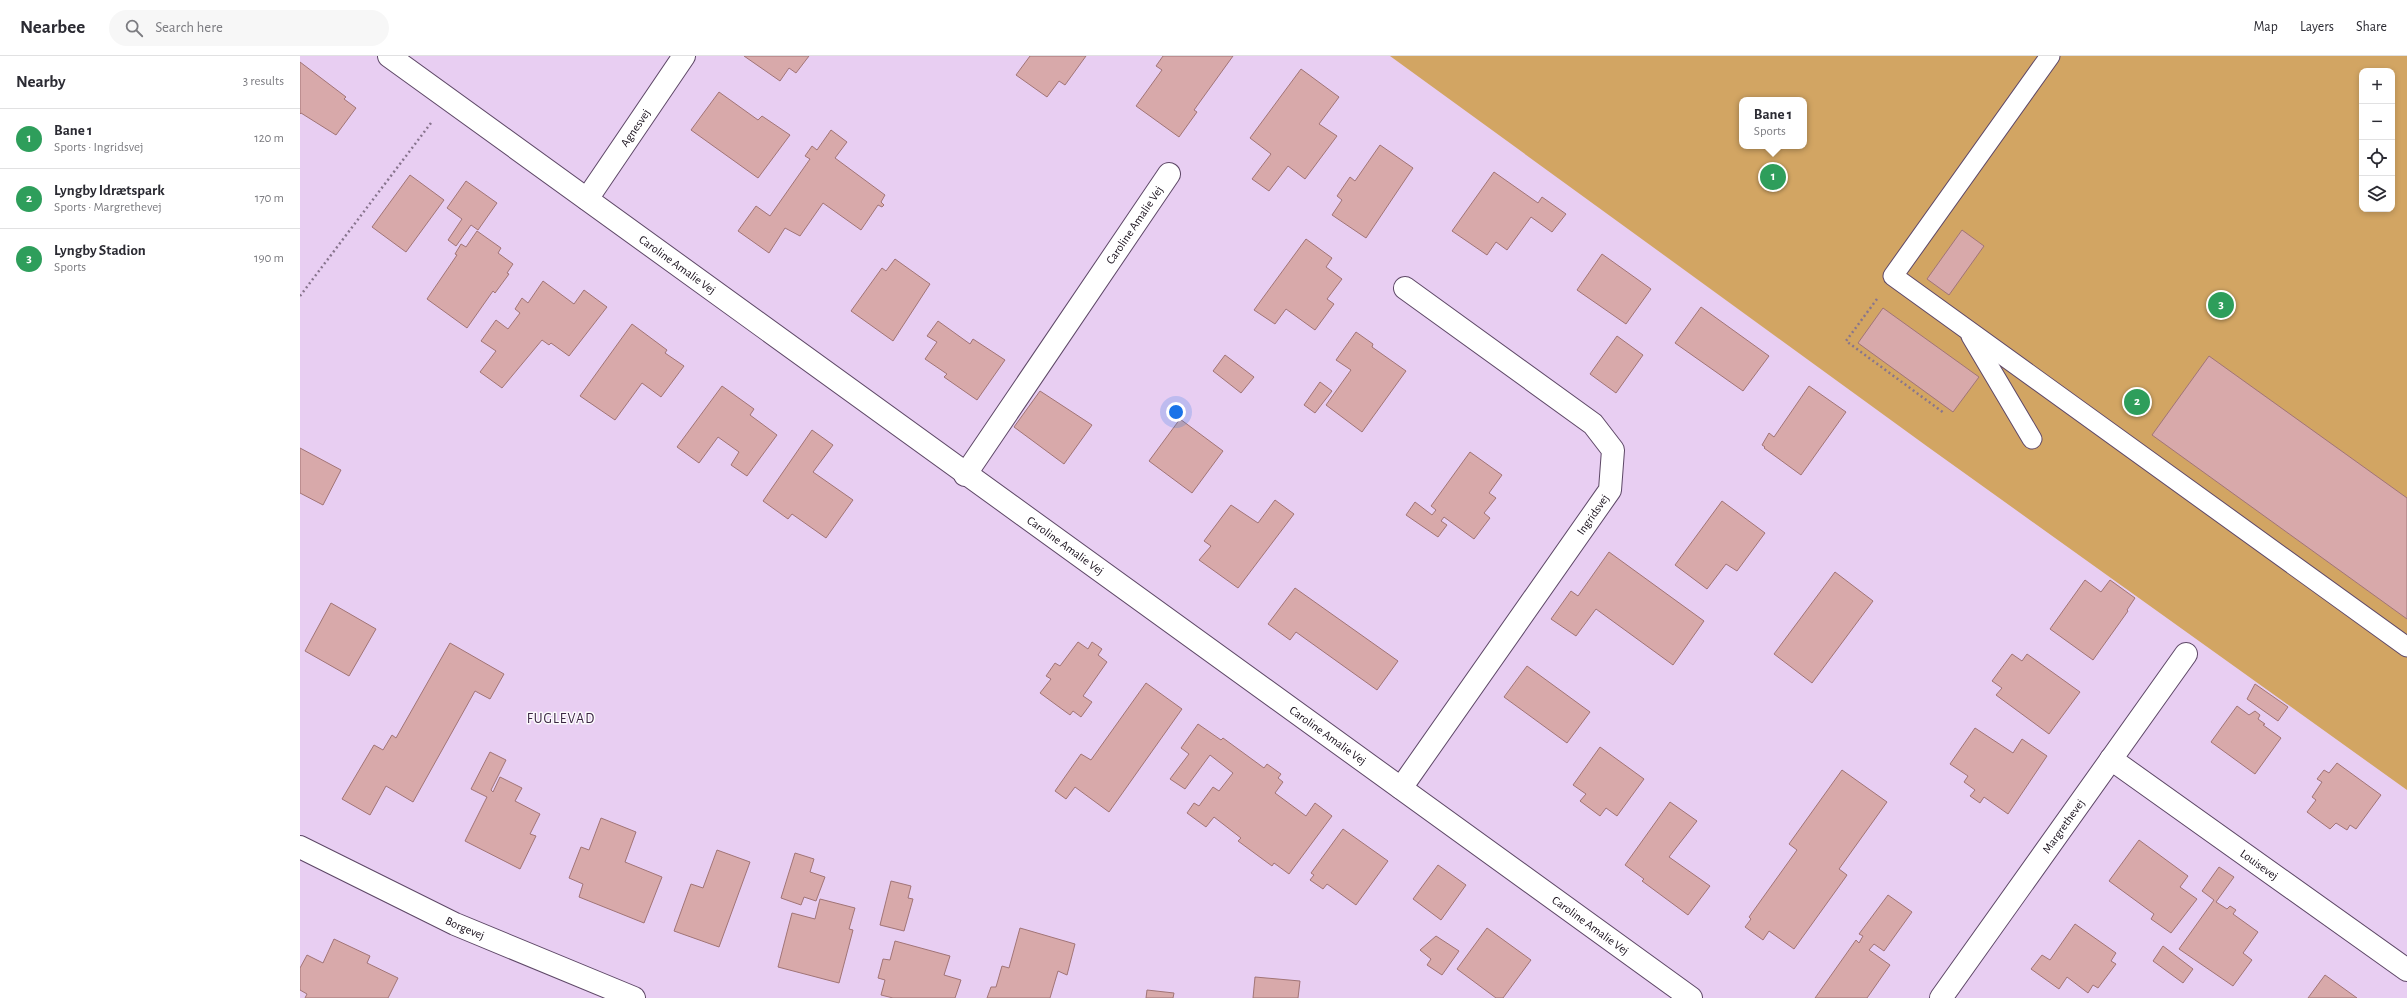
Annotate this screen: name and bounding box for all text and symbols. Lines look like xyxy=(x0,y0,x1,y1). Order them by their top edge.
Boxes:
search box xyxy=(109,10,389,46)
icon: search xyxy=(123,17,145,39)
text: Nearbee xyxy=(20,18,85,37)
text: Search here xyxy=(155,20,223,35)
text: Map xyxy=(2253,20,2278,34)
text: Layers xyxy=(2300,20,2334,34)
text: Share xyxy=(2356,20,2387,34)
map controls xyxy=(2359,68,2395,212)
button: + xyxy=(2359,68,2395,104)
text: Nearby xyxy=(16,73,66,90)
text: 3 results xyxy=(243,75,284,88)
popup xyxy=(1739,97,1807,149)
button: − xyxy=(2359,104,2395,140)
street label: Agnesvej xyxy=(618,107,653,149)
text: Bane 1 xyxy=(1754,107,1792,122)
text: Bane 1 xyxy=(54,123,93,138)
text: Sports xyxy=(1754,125,1786,138)
text: 1 xyxy=(27,132,31,145)
text: 120 m xyxy=(254,132,284,145)
button: locate xyxy=(2359,140,2395,176)
text: Sports · Ingridsvej xyxy=(54,141,143,154)
pin: 1 xyxy=(1760,162,1786,192)
button: layers xyxy=(2359,176,2395,212)
text: Lyngby Idrætspark xyxy=(54,183,165,198)
street label: Caroline Amalie Vej xyxy=(1104,184,1166,266)
text: 2 xyxy=(26,192,32,205)
text: 170 m xyxy=(255,192,284,205)
text: Sports · Margrethevej xyxy=(54,201,162,214)
street label: Caroline Amalie Vej xyxy=(637,233,718,297)
text: Lyngby Stadion xyxy=(54,243,146,258)
text: 3 xyxy=(26,252,32,265)
text: 190 m xyxy=(254,252,284,265)
text: Sports xyxy=(54,261,86,274)
pin: 3 xyxy=(2208,290,2234,320)
pin: 2 xyxy=(2124,387,2150,417)
your location xyxy=(1166,402,1186,422)
street label: Ingridsvej xyxy=(1575,492,1612,537)
street label: Caroline Amalie Vej xyxy=(1025,514,1106,578)
street label: Caroline Amalie Vej xyxy=(1287,704,1369,768)
district label: FUGLEVAD xyxy=(527,712,595,726)
street label: Margrethevej xyxy=(2040,797,2087,855)
street label: Louisevej xyxy=(2238,847,2280,883)
street label: Caroline Amalie Vej xyxy=(1550,894,1631,958)
street label: Borgevej xyxy=(444,914,486,942)

